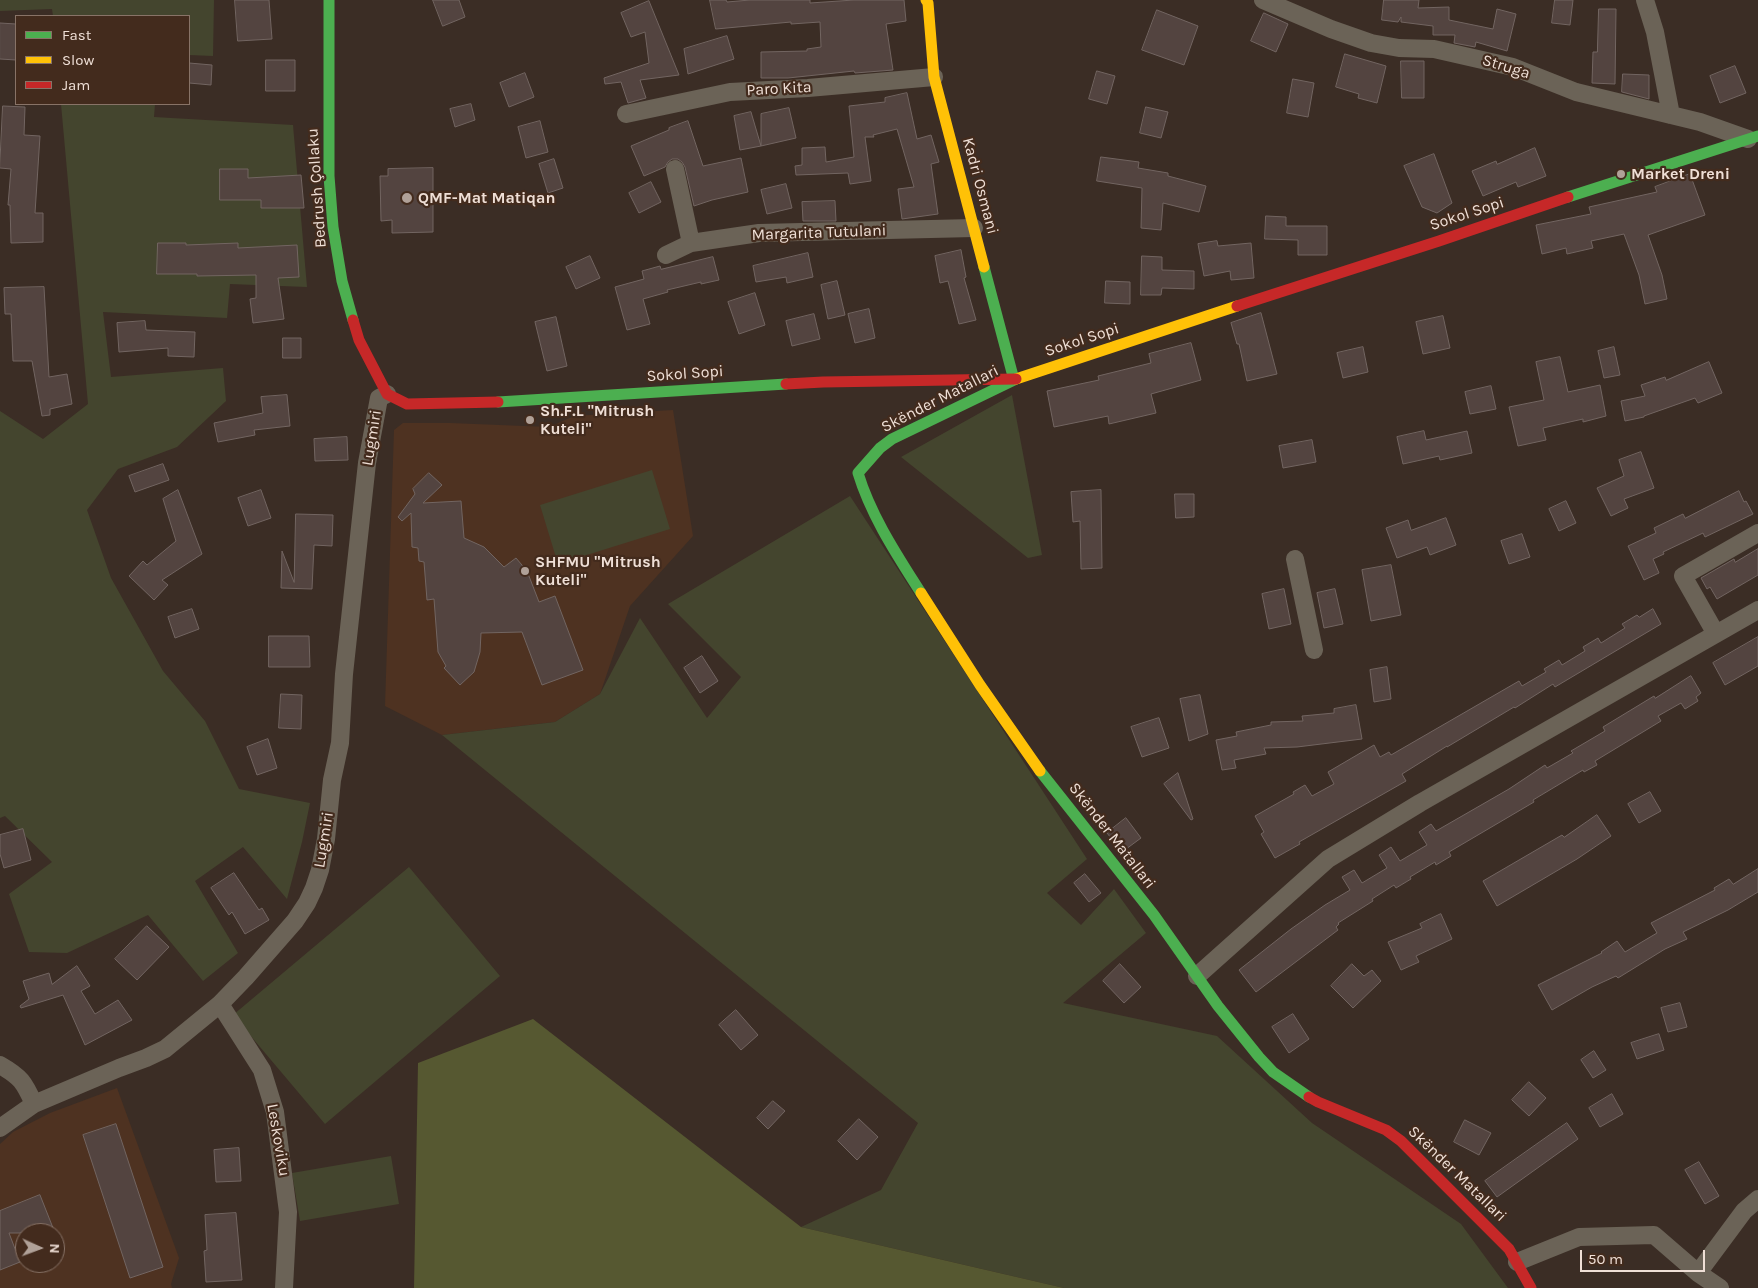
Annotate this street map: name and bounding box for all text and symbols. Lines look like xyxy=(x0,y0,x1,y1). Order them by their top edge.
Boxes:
legend xyxy=(15,15,190,105)
text: Fast xyxy=(62,26,91,44)
text: Slow xyxy=(62,51,94,69)
street label: Struga xyxy=(1480,51,1532,83)
text: Jam xyxy=(62,76,90,94)
street label: Paro Kita xyxy=(746,78,812,100)
street label: Bedrush Çollaku xyxy=(303,127,331,249)
street label: Kadri Osmani xyxy=(958,136,1002,236)
place label: Market Dreni xyxy=(1631,164,1730,184)
marker: Market Dreni xyxy=(1615,168,1627,180)
place label: QMF-Mat Matiqan xyxy=(418,188,555,208)
marker: QMF-Mat Matiqan xyxy=(400,191,414,205)
street label: Sokol Sopi xyxy=(1427,193,1507,235)
street label: Margarita Tutulani xyxy=(751,221,887,245)
street label: Sokol Sopi xyxy=(1042,319,1122,361)
street label: Skënder Matallari xyxy=(878,361,1002,437)
street label: Sokol Sopi xyxy=(646,362,724,386)
place label: Sh.F.L "Mitrush Kuteli" xyxy=(540,401,654,439)
street label: Lugmiri xyxy=(358,409,386,467)
marker: Sh.F.L "Mitrush Kuteli" xyxy=(524,414,536,426)
place label: SHFMU "Mitrush Kuteli" xyxy=(535,552,661,590)
marker: SHFMU "Mitrush Kuteli" xyxy=(519,565,531,577)
street label: Skënder Matallari xyxy=(1065,779,1159,893)
street label: Lugmiri xyxy=(310,811,338,869)
street label: Leskoviku xyxy=(262,1102,294,1178)
street label: Skënder Matallari xyxy=(1404,1122,1510,1226)
north arrow xyxy=(15,1223,65,1273)
scale bar xyxy=(1583,1240,1708,1272)
text: N xyxy=(46,1243,63,1254)
text: 50 m xyxy=(1588,1250,1623,1268)

